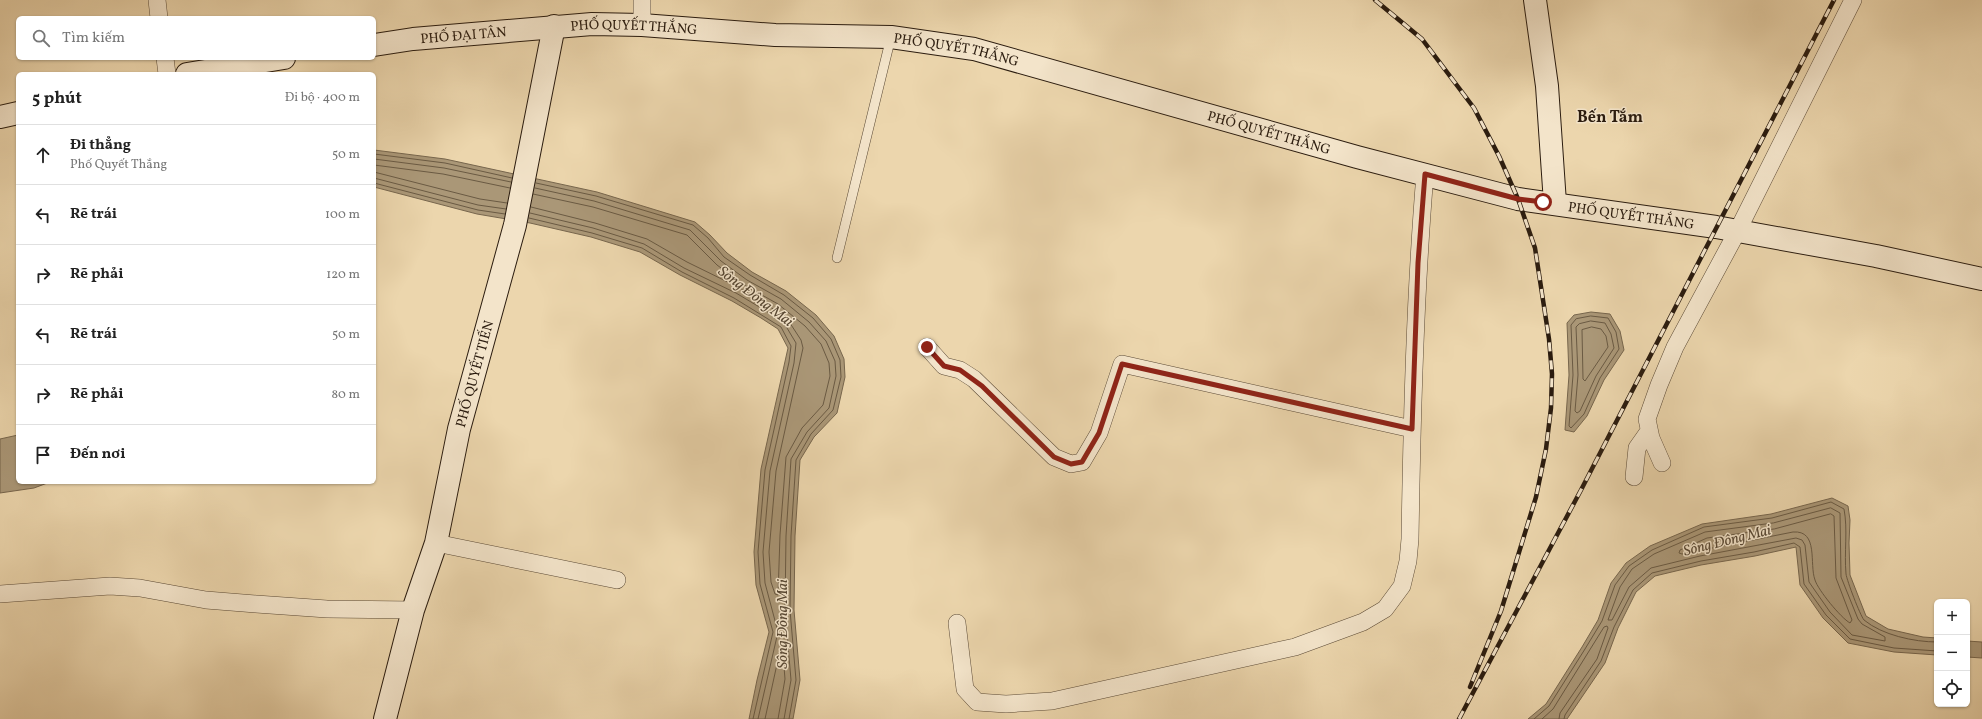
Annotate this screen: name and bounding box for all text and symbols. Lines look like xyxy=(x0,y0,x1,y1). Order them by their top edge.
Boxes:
street label: PHỐ QUYẾT THẮNG xyxy=(570,14,698,40)
search box xyxy=(16,16,376,60)
street label: PHỐ ĐẠI TÂN xyxy=(420,23,507,49)
icon: search xyxy=(30,27,52,49)
text: Tìm kiếm xyxy=(62,28,125,49)
street label: PHỐ QUYẾT THẮNG xyxy=(892,29,1021,72)
text: 5 phút xyxy=(32,87,82,110)
text: Đi bộ · 400 m xyxy=(285,89,360,107)
street label: PHỐ QUYẾT THẮNG xyxy=(1205,107,1333,160)
district label: Bến Tắm xyxy=(1577,107,1643,129)
text: Đi thẳng xyxy=(70,135,131,156)
icon: ahead xyxy=(32,144,54,166)
text: 50 m xyxy=(332,146,360,164)
text: Phố Quyết Thắng xyxy=(70,156,167,174)
route start xyxy=(1534,193,1552,211)
street label: PHỐ QUYẾT THẮNG xyxy=(1567,198,1695,235)
icon: left xyxy=(32,204,54,226)
text: Rẽ trái xyxy=(70,204,117,225)
text: 100 m xyxy=(325,206,360,224)
water label: Sông Đông Mai xyxy=(713,262,797,333)
icon: right xyxy=(32,264,54,286)
text: Rẽ phải xyxy=(70,264,124,285)
text: 120 m xyxy=(326,266,360,284)
street label: PHỐ QUYẾT TIẾN xyxy=(452,318,499,430)
icon: left xyxy=(32,324,54,346)
text: Rẽ trái xyxy=(70,324,117,345)
text: 50 m xyxy=(332,326,360,344)
route end xyxy=(918,338,936,356)
icon: right xyxy=(32,384,54,406)
text: Rẽ phải xyxy=(70,384,124,405)
text: 80 m xyxy=(331,386,360,404)
icon: arrive xyxy=(32,444,54,466)
text: Đến nơi xyxy=(70,444,126,465)
water label: Sông Đông Mai xyxy=(1681,520,1774,562)
water label: Sông Đông Mai xyxy=(773,579,794,669)
map controls xyxy=(1934,599,1970,707)
button: + xyxy=(1934,599,1970,635)
button: − xyxy=(1934,635,1970,671)
button: locate xyxy=(1934,671,1970,707)

